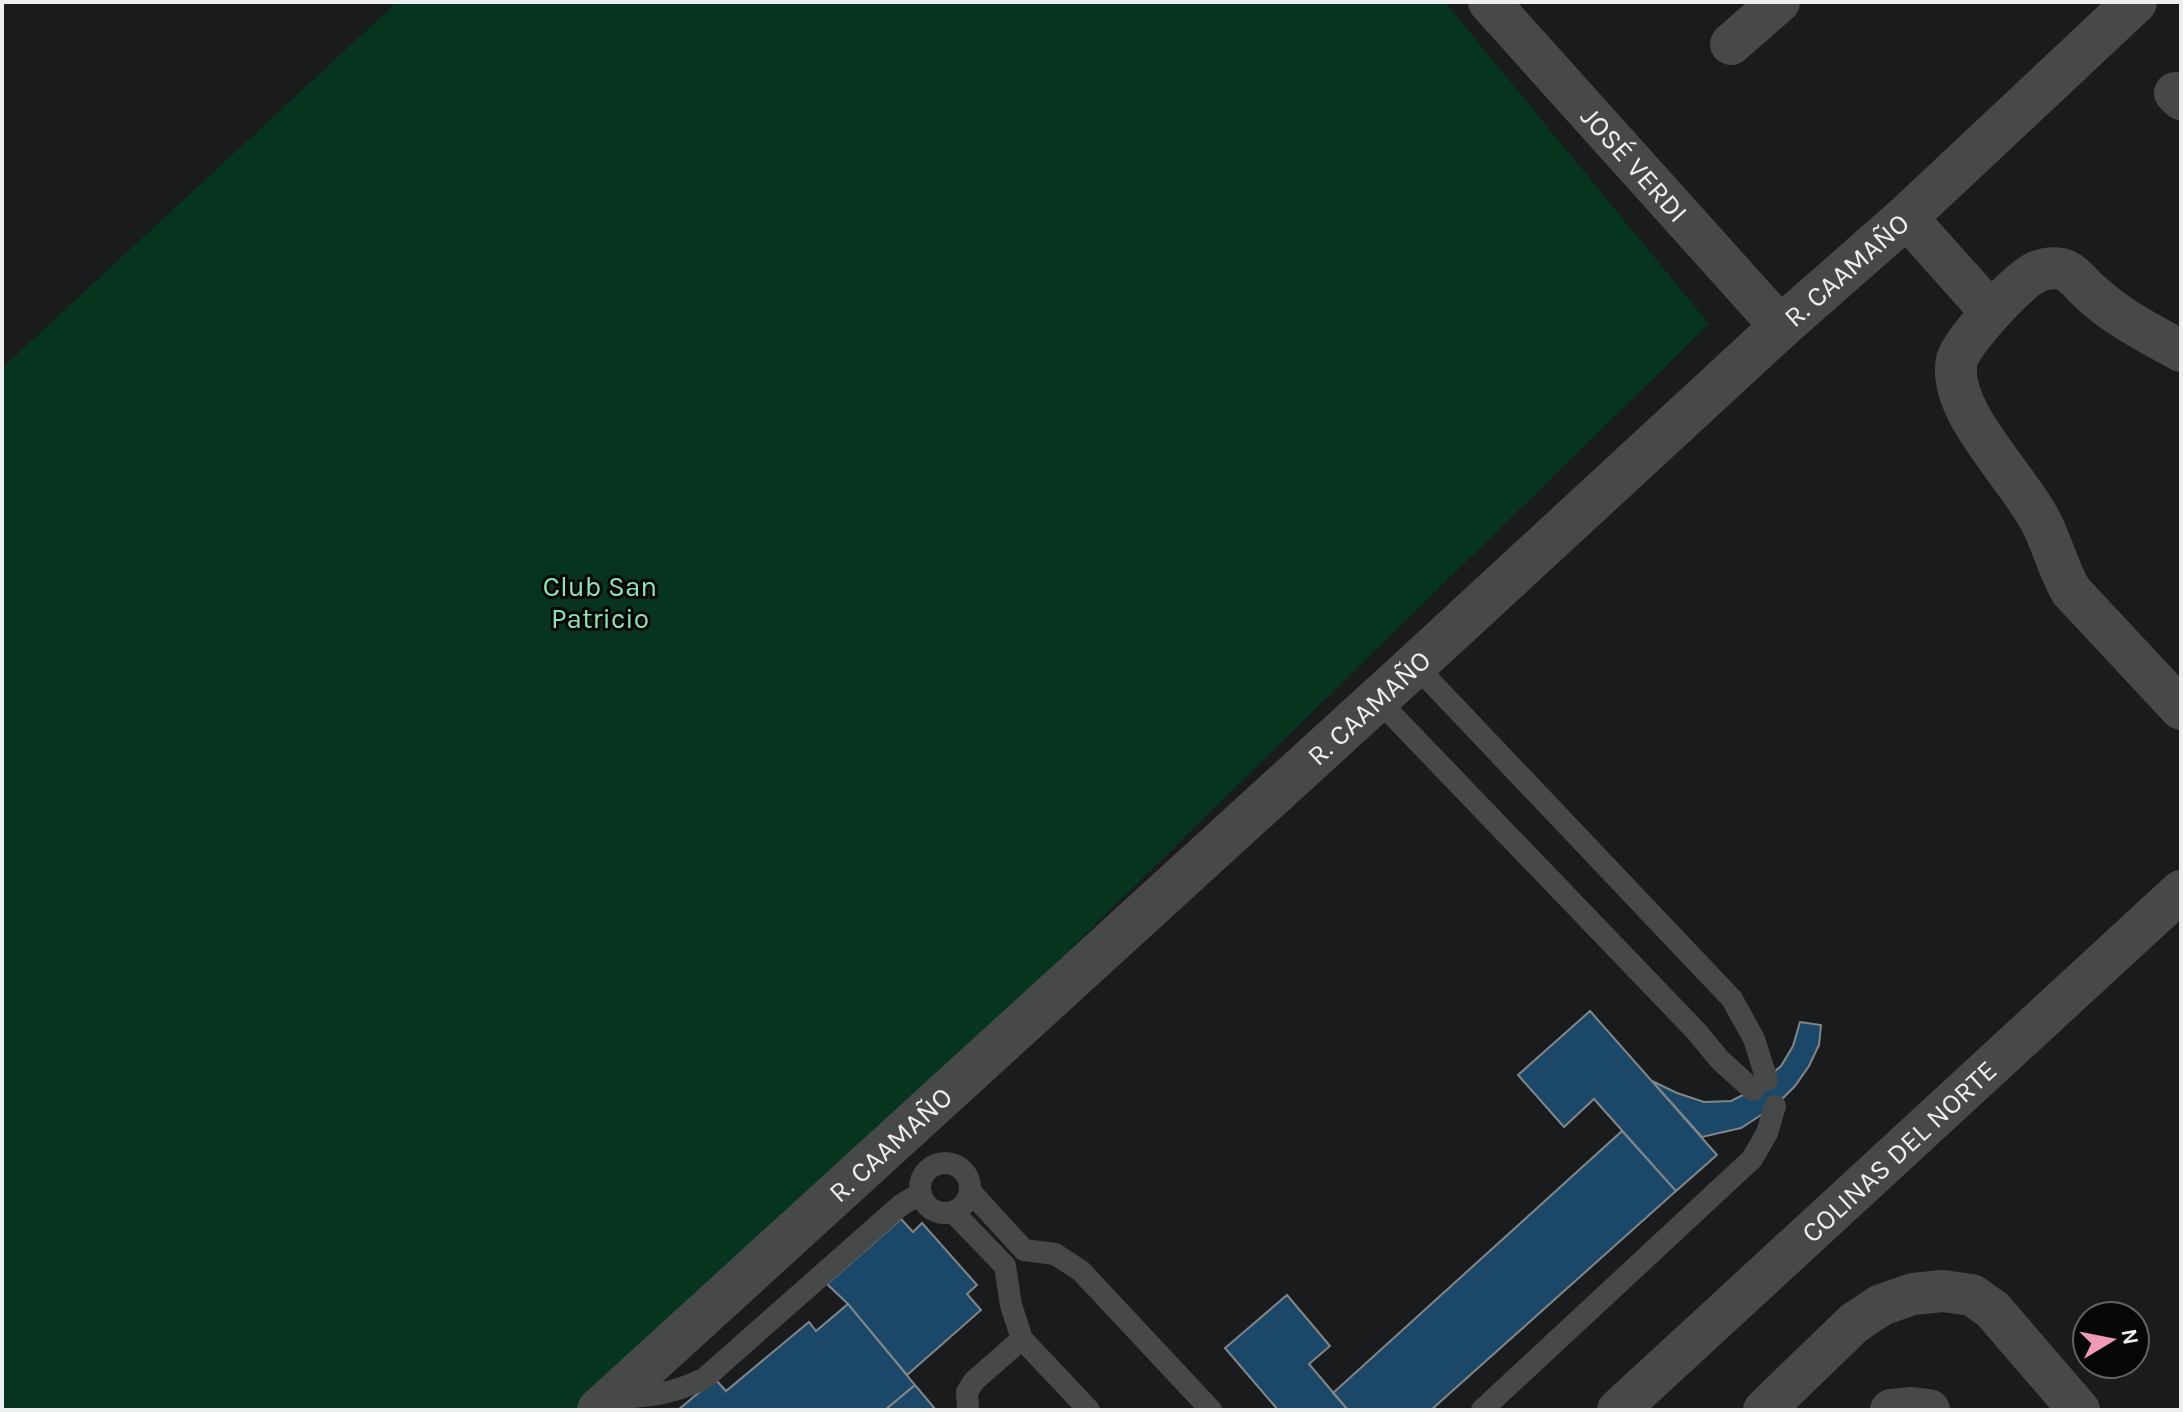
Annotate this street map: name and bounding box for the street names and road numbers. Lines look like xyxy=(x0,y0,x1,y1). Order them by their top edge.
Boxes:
street label: JOSÉ VERDI xyxy=(1574,100,1695,229)
street label: R. CAAMAÑO xyxy=(1777,206,1915,333)
street label: R. CAAMAÑO xyxy=(1300,643,1437,772)
street label: COLINAS DEL NORTE xyxy=(1795,1053,2003,1249)
street label: R. CAAMAÑO xyxy=(822,1080,958,1209)

